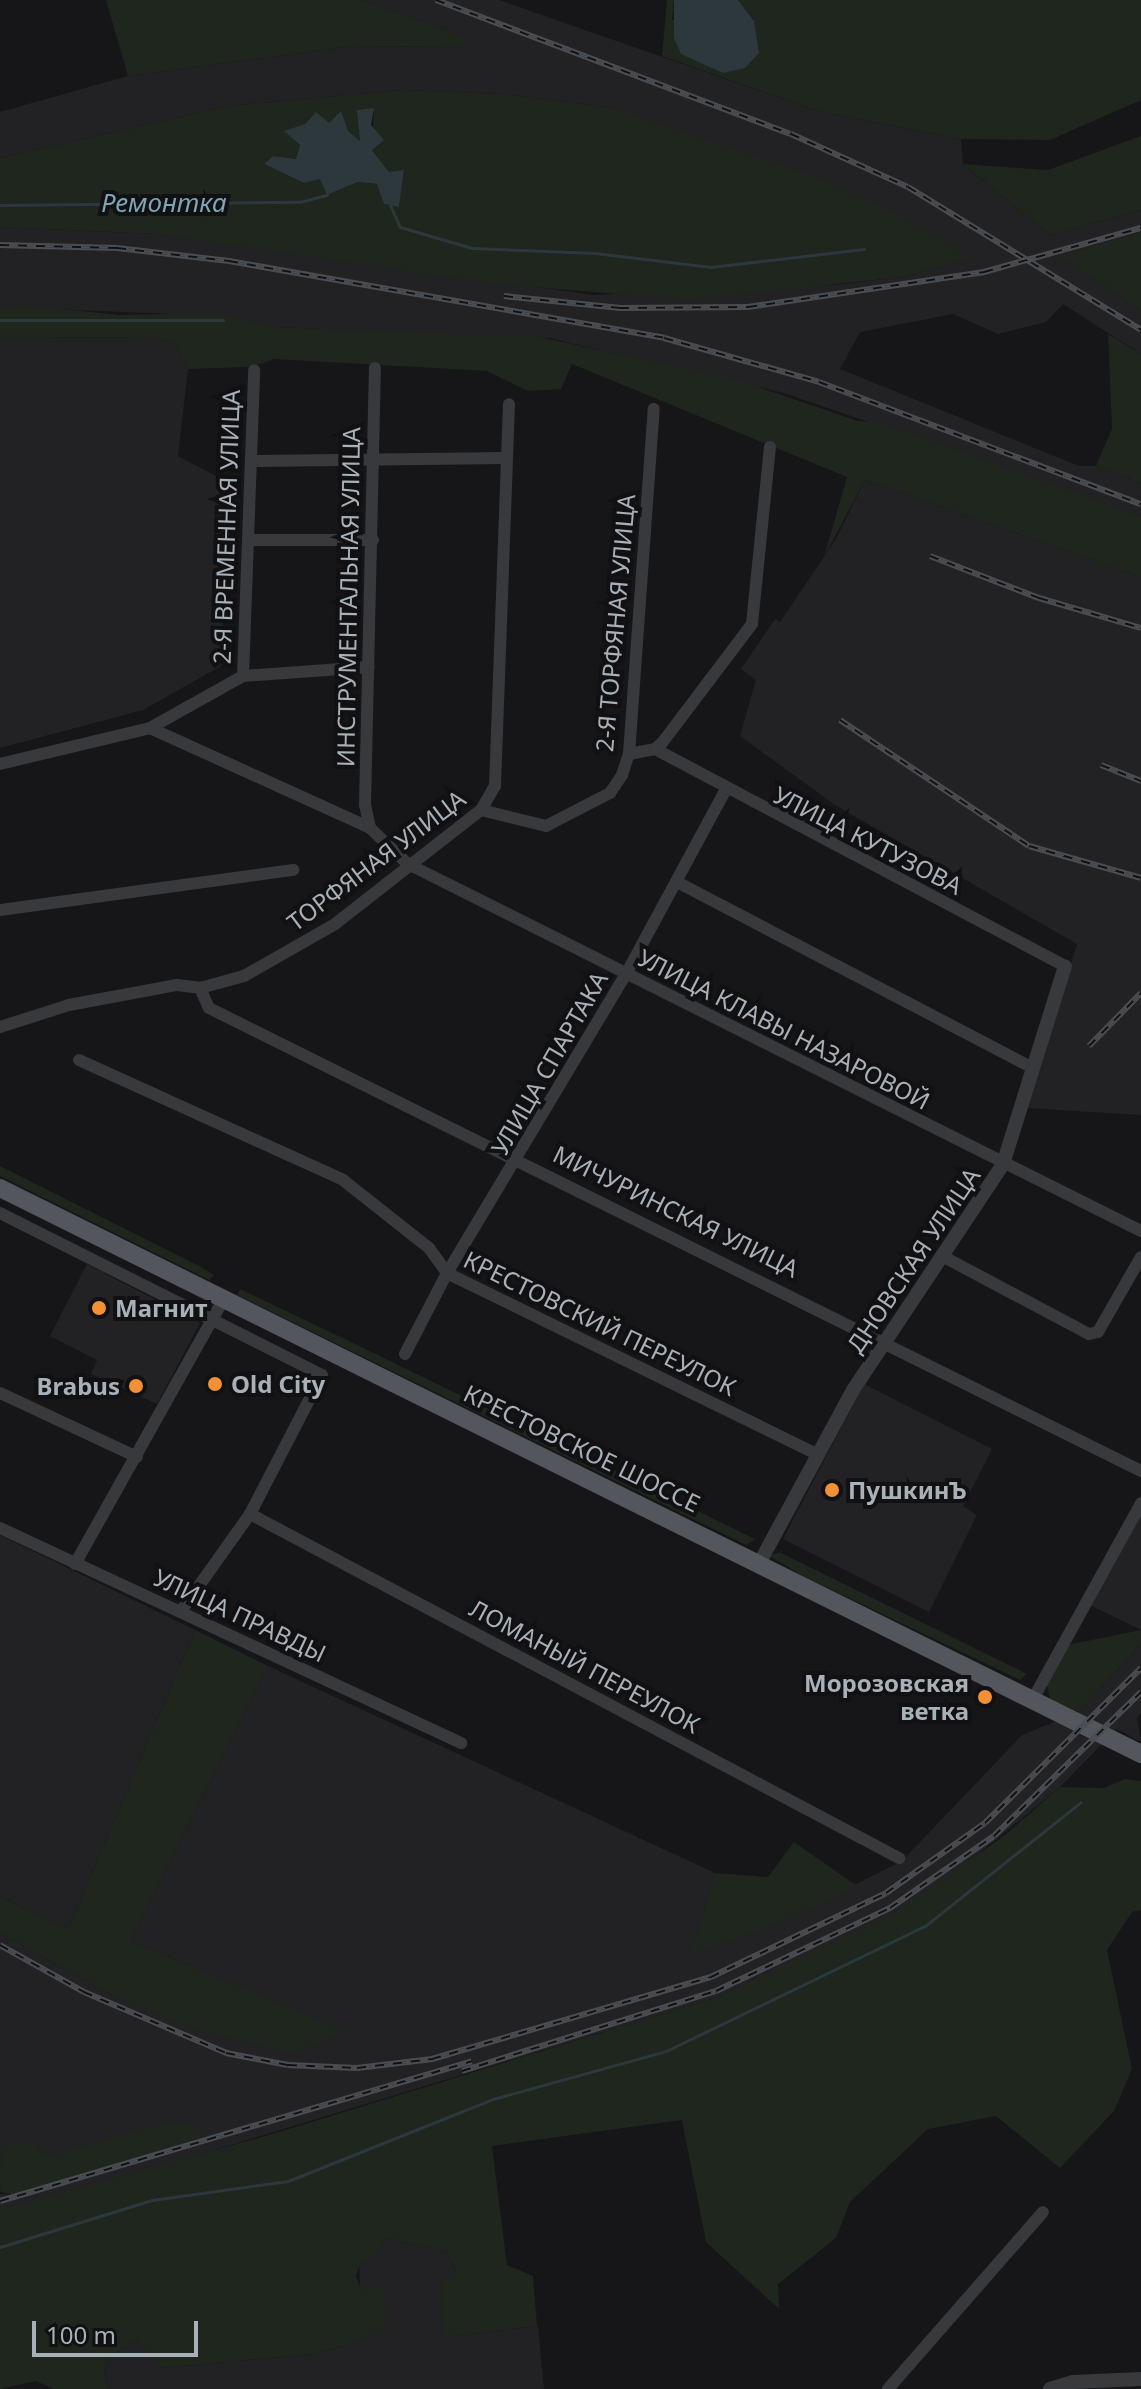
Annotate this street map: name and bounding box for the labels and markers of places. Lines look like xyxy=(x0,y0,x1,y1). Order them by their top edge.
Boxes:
place label: Магнит xyxy=(115,1294,207,1322)
marker: Магнит xyxy=(90,1299,108,1317)
place label: Old City xyxy=(231,1370,325,1398)
place label: Brabus xyxy=(37,1372,120,1400)
marker: Old City xyxy=(206,1375,224,1393)
marker: Brabus xyxy=(127,1377,145,1395)
place label: ПушкинЪ xyxy=(848,1476,967,1504)
marker: ПушкинЪ xyxy=(823,1481,841,1499)
place label: Морозовская ветка xyxy=(804,1669,969,1725)
marker: Морозовская ветка xyxy=(976,1688,994,1706)

